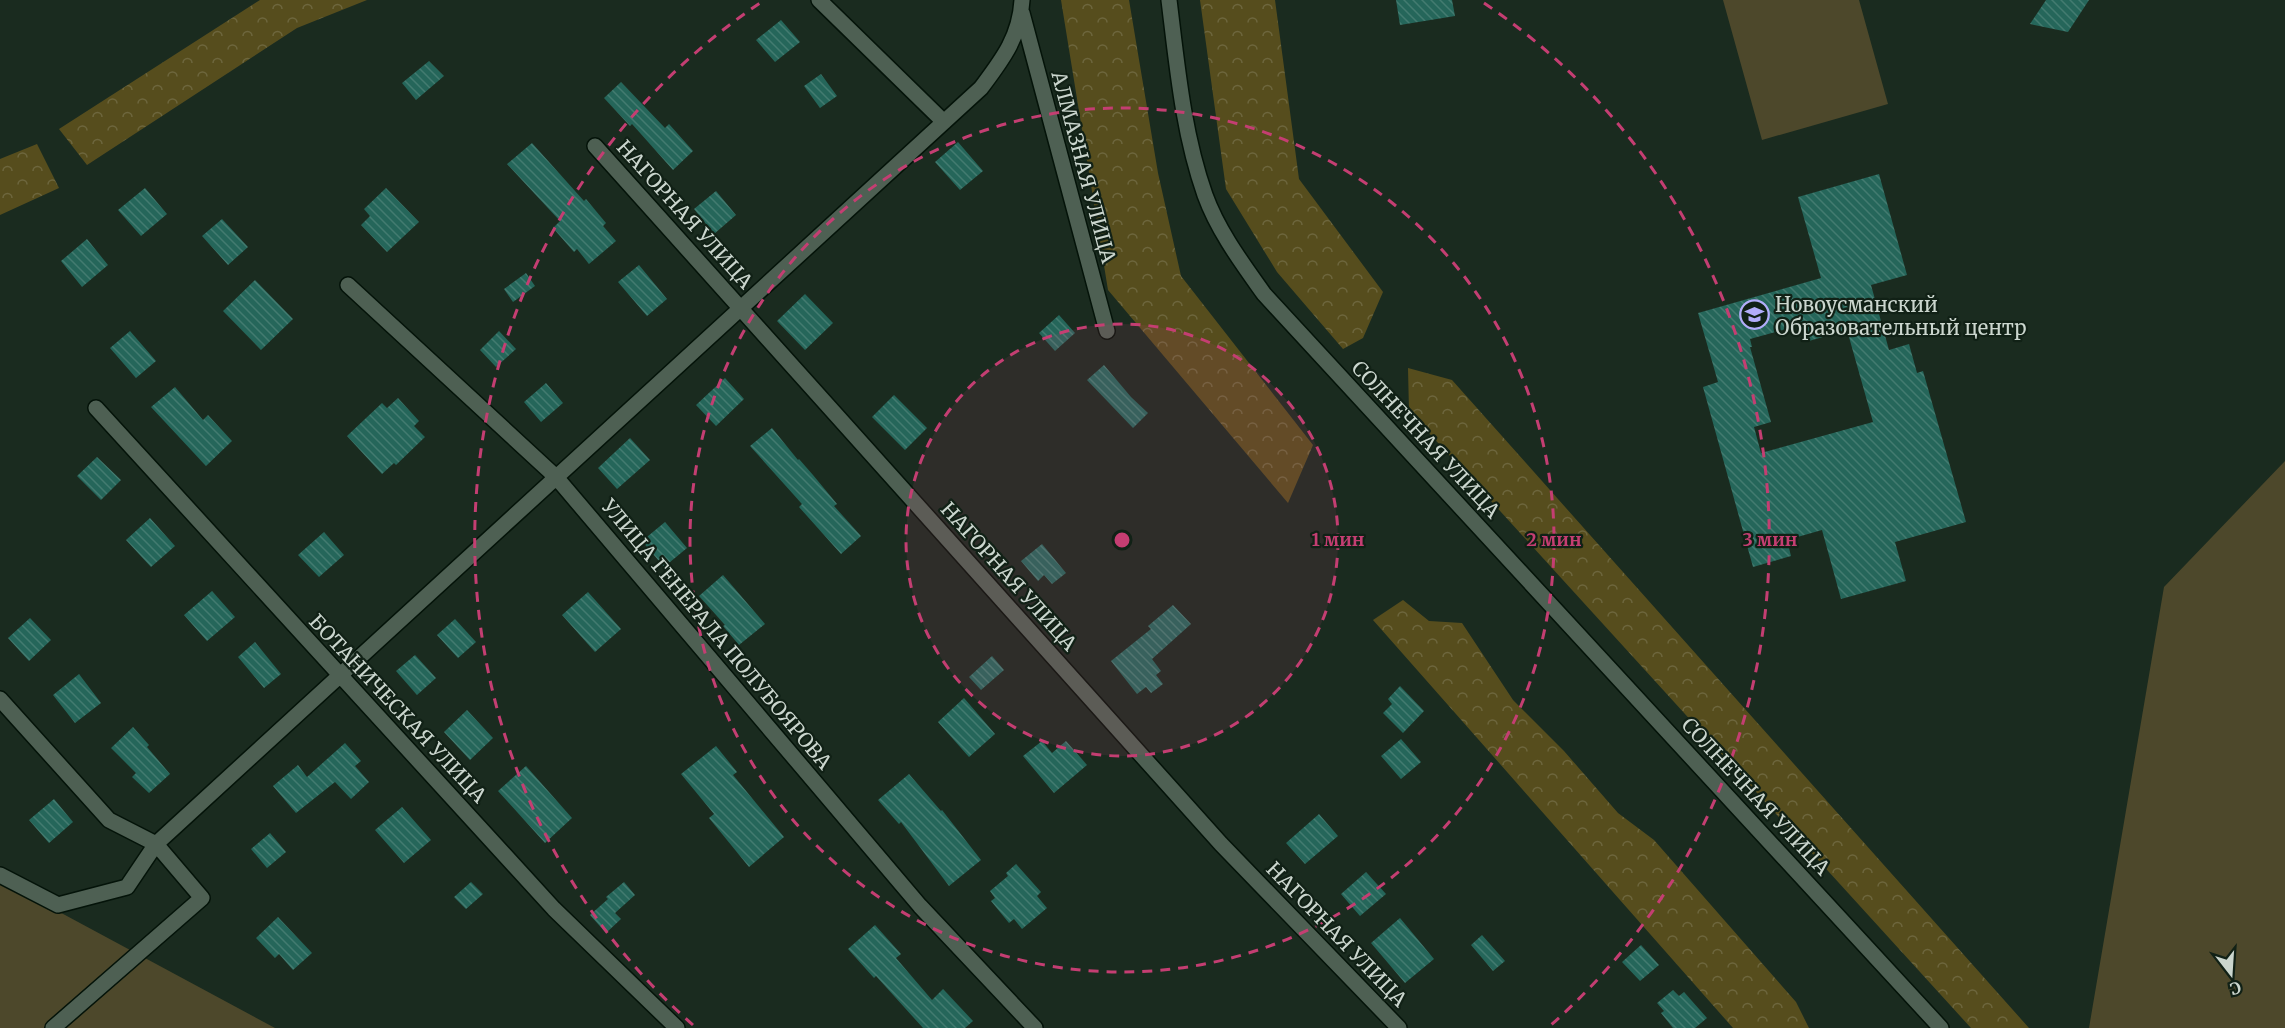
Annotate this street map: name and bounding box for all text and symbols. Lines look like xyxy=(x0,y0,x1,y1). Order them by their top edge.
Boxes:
street label: АЛМАЗНАЯ УЛИЦА xyxy=(1046,67,1122,267)
street label: НАГОРНАЯ УЛИЦА xyxy=(612,135,759,294)
place label: Новоусманский Образовательный центр xyxy=(1775,292,2026,340)
school or university icon: Новоусманский Образовательный центр xyxy=(1738,299,1770,331)
street label: СОЛНЕЧНАЯ УЛИЦА xyxy=(1347,355,1506,524)
street label: УЛИЦА ГЕНЕРАЛА ПОЛУБОЯРОВА xyxy=(596,493,838,775)
street label: НАГОРНАЯ УЛИЦА xyxy=(936,497,1083,656)
text: 1 мин xyxy=(1311,528,1365,551)
text: 2 мин xyxy=(1526,528,1582,551)
text: 3 мин xyxy=(1743,528,1798,551)
centre of rings xyxy=(1112,530,1132,550)
street label: БОТАНИЧЕСКАЯ УЛИЦА xyxy=(304,609,492,808)
street label: СОЛНЕЧНАЯ УЛИЦА xyxy=(1677,712,1836,881)
street label: НАГОРНАЯ УЛИЦА xyxy=(1262,856,1413,1012)
north arrow xyxy=(2201,944,2261,1004)
text: С xyxy=(2227,977,2243,999)

